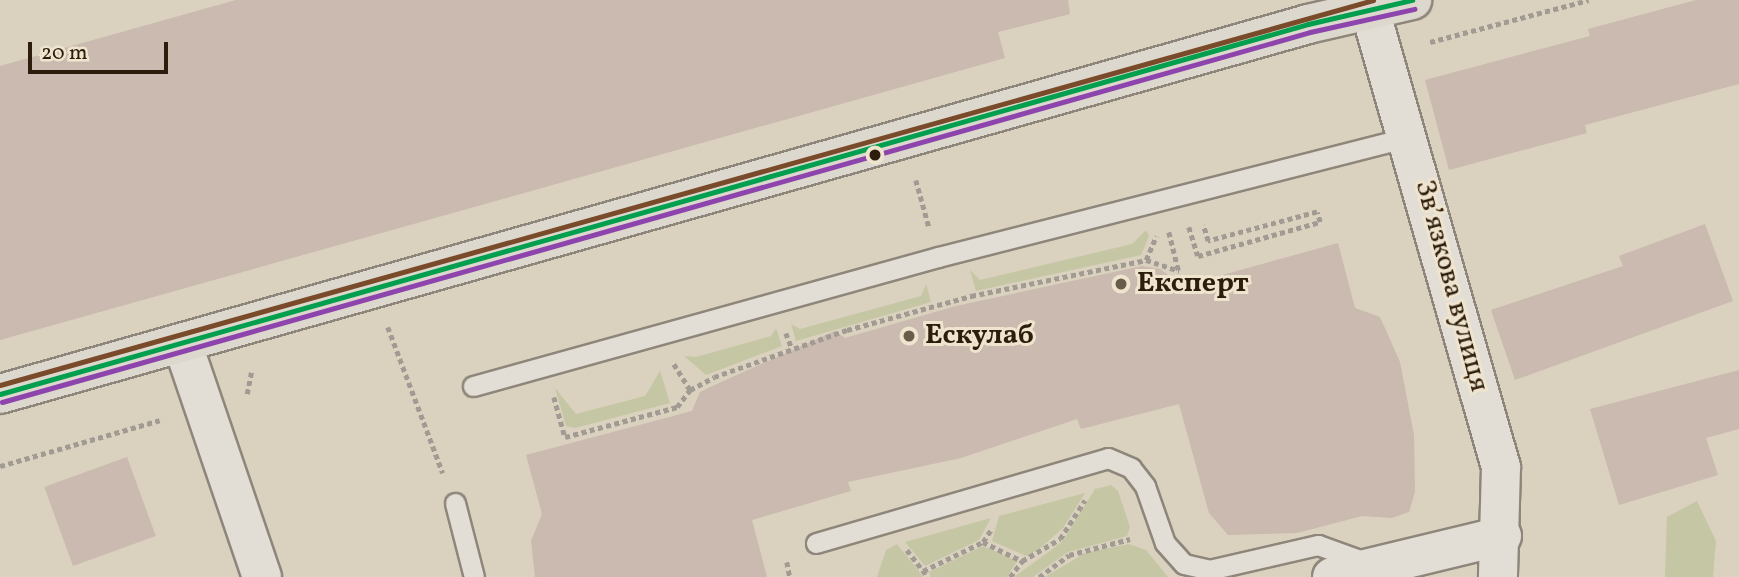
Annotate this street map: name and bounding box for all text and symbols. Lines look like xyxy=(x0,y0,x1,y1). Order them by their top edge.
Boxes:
scale bar xyxy=(32,28,172,72)
text: 20 m xyxy=(41,39,87,68)
unlabelled marker xyxy=(868,148,882,162)
street label: Звʼязкова вулиця xyxy=(1407,177,1495,395)
place label: Експерт xyxy=(1137,267,1249,301)
marker: Експерт xyxy=(1111,274,1131,294)
place label: Ескулаб xyxy=(925,319,1034,353)
marker: Ескулаб xyxy=(899,326,919,346)

